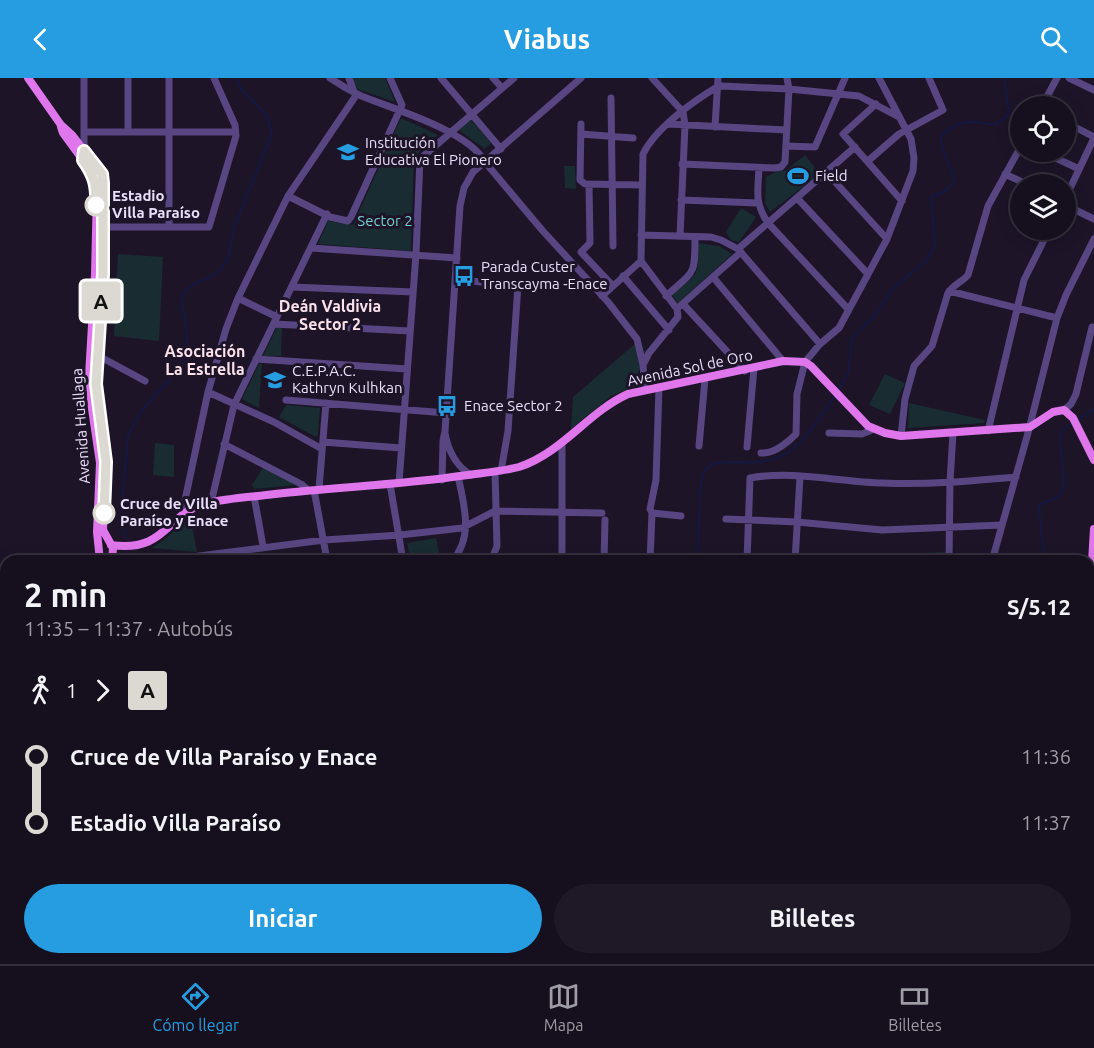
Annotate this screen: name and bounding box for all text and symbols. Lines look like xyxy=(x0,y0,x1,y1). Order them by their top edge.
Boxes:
icon: back xyxy=(24,23,57,56)
icon: search xyxy=(1037,23,1070,56)
text: Viabus xyxy=(504,24,590,54)
map controls xyxy=(1010,96,1076,240)
button: locate xyxy=(1010,96,1076,162)
place label: Institución Educativa El Pionero xyxy=(365,134,502,168)
school or university icon: Institución Educativa El Pionero xyxy=(336,140,360,164)
sports icon: Field xyxy=(786,164,810,188)
place label: Field xyxy=(815,167,848,184)
button: layers xyxy=(1010,174,1076,240)
place label: Estadio Villa Paraíso xyxy=(112,187,200,221)
marker: Estadio Villa Paraíso xyxy=(85,194,107,216)
park label: Sector 2 xyxy=(357,212,413,229)
place label: Parada Custer Transcayma -Enace xyxy=(481,258,607,292)
bus stop icon: Parada Custer Transcayma -Enace xyxy=(452,264,476,288)
line badge: A xyxy=(82,282,120,320)
text: A xyxy=(94,289,108,313)
district label: Deán Valdivia Sector 2 xyxy=(279,297,381,333)
district label: Asociación La Estrella xyxy=(165,342,245,378)
street label: Avenida Sol de Oro xyxy=(626,346,754,389)
place label: C.E.P.A.C. Kathryn Kulhkan xyxy=(292,362,403,396)
street label: Avenida Huallaga xyxy=(68,368,93,484)
school or university icon: C.E.P.A.C. Kathryn Kulhkan xyxy=(263,368,287,392)
bus stop icon: Enace Sector 2 xyxy=(435,394,459,418)
place label: Enace Sector 2 xyxy=(464,397,563,414)
place label: Cruce de Villa Paraíso y Enace xyxy=(120,495,229,529)
marker: Cruce de Villa Paraíso y Enace xyxy=(93,502,115,524)
text: 2 min xyxy=(24,576,107,613)
text: S/5.12 xyxy=(1007,594,1071,619)
text: 11:35 – 11:37 · Autobús xyxy=(24,617,233,640)
icon: walk xyxy=(24,674,57,707)
icon: forward xyxy=(86,674,119,707)
text: A xyxy=(140,678,155,702)
text: 1 xyxy=(66,679,77,702)
text: Cruce de Villa Paraíso y Enace xyxy=(70,744,377,769)
text: 11:36 xyxy=(1021,745,1071,768)
text: Estadio Villa Paraíso xyxy=(70,810,281,835)
text: 11:37 xyxy=(1021,811,1071,834)
button: Iniciar xyxy=(24,884,542,953)
button: Billetes xyxy=(554,884,1071,953)
tab: Cómo llegar xyxy=(152,980,239,1034)
tab: Mapa xyxy=(544,980,584,1034)
tab: Billetes xyxy=(888,980,942,1034)

